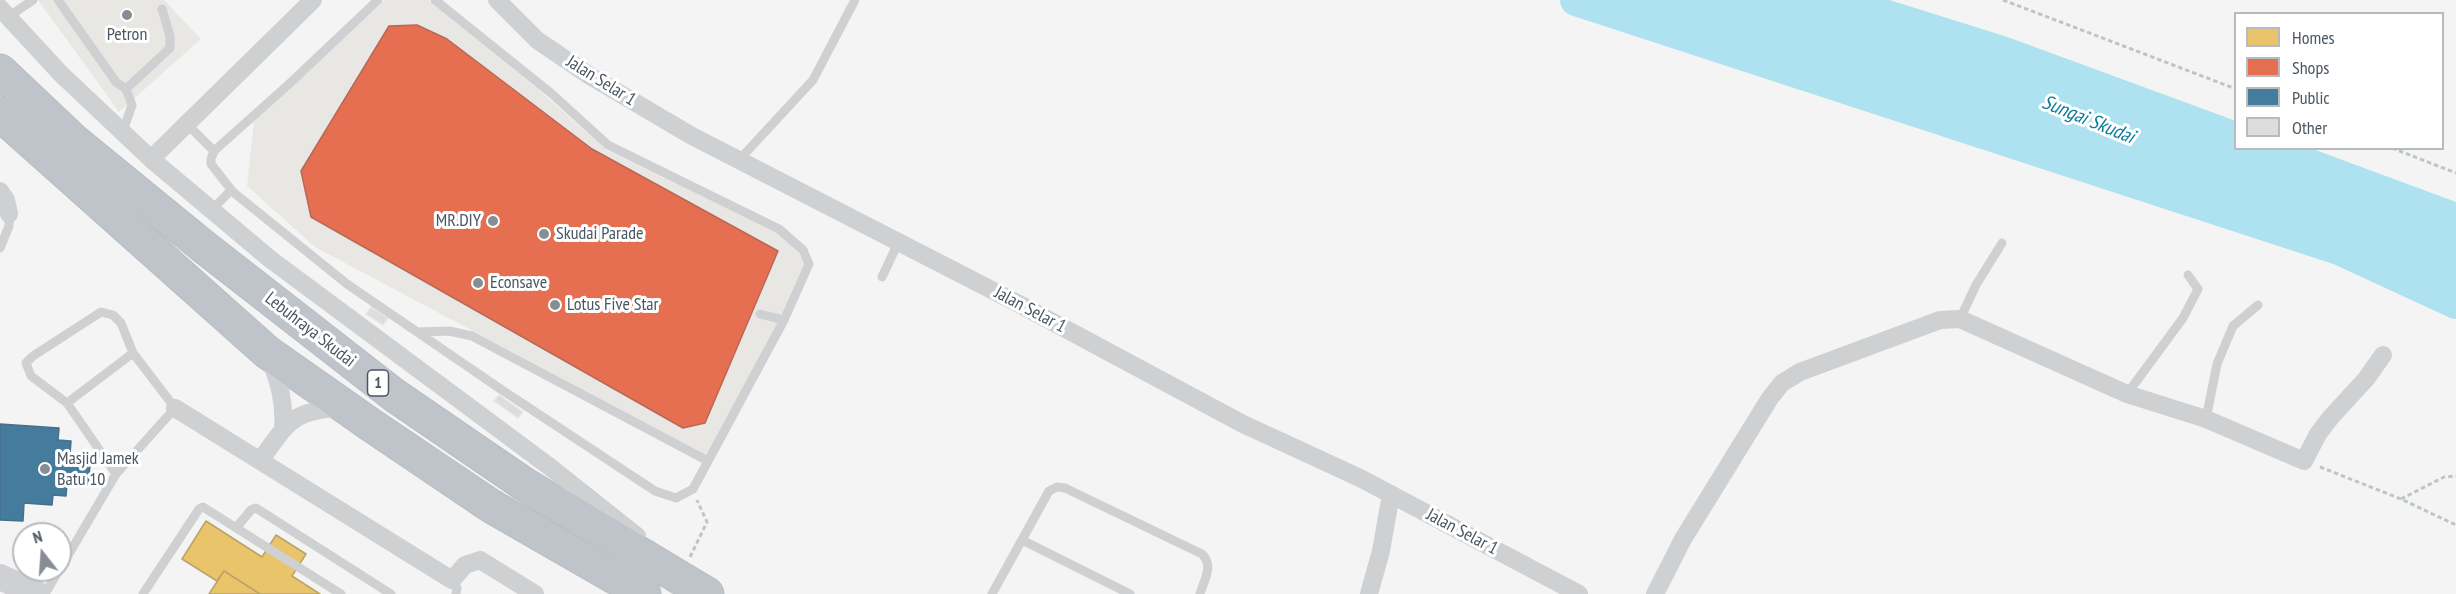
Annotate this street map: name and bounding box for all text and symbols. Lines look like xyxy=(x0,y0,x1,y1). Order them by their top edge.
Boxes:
marker: Petron xyxy=(120,8,134,22)
legend xyxy=(2234,12,2444,150)
place label: Petron xyxy=(107,24,147,46)
text: Homes xyxy=(2292,26,2335,49)
street label: Jalan Selar 1 xyxy=(562,51,640,111)
text: Shops xyxy=(2292,56,2329,79)
text: Public xyxy=(2292,86,2330,109)
water label: Sungai Skudai xyxy=(2038,91,2138,149)
text: Other xyxy=(2292,116,2327,139)
place label: MR.DIY xyxy=(436,210,481,232)
marker: MR.DIY xyxy=(486,214,500,228)
place label: Skudai Parade xyxy=(556,223,643,245)
marker: Skudai Parade xyxy=(537,227,551,241)
place label: Econsave xyxy=(490,272,547,294)
marker: Econsave xyxy=(471,276,485,290)
street label: Jalan Selar 1 xyxy=(990,282,1070,338)
street label: Lebuhraya Skudai xyxy=(260,288,360,372)
place label: Lotus Five Star xyxy=(567,294,658,316)
marker: Lotus Five Star xyxy=(548,298,562,312)
road number: 1 xyxy=(368,370,388,396)
place label: Masjid Jamek Batu 10 xyxy=(57,448,139,490)
marker: Masjid Jamek Batu 10 xyxy=(38,462,52,476)
street label: Jalan Selar 1 xyxy=(1422,504,1502,560)
north arrow xyxy=(12,522,72,582)
text: N xyxy=(30,526,44,548)

